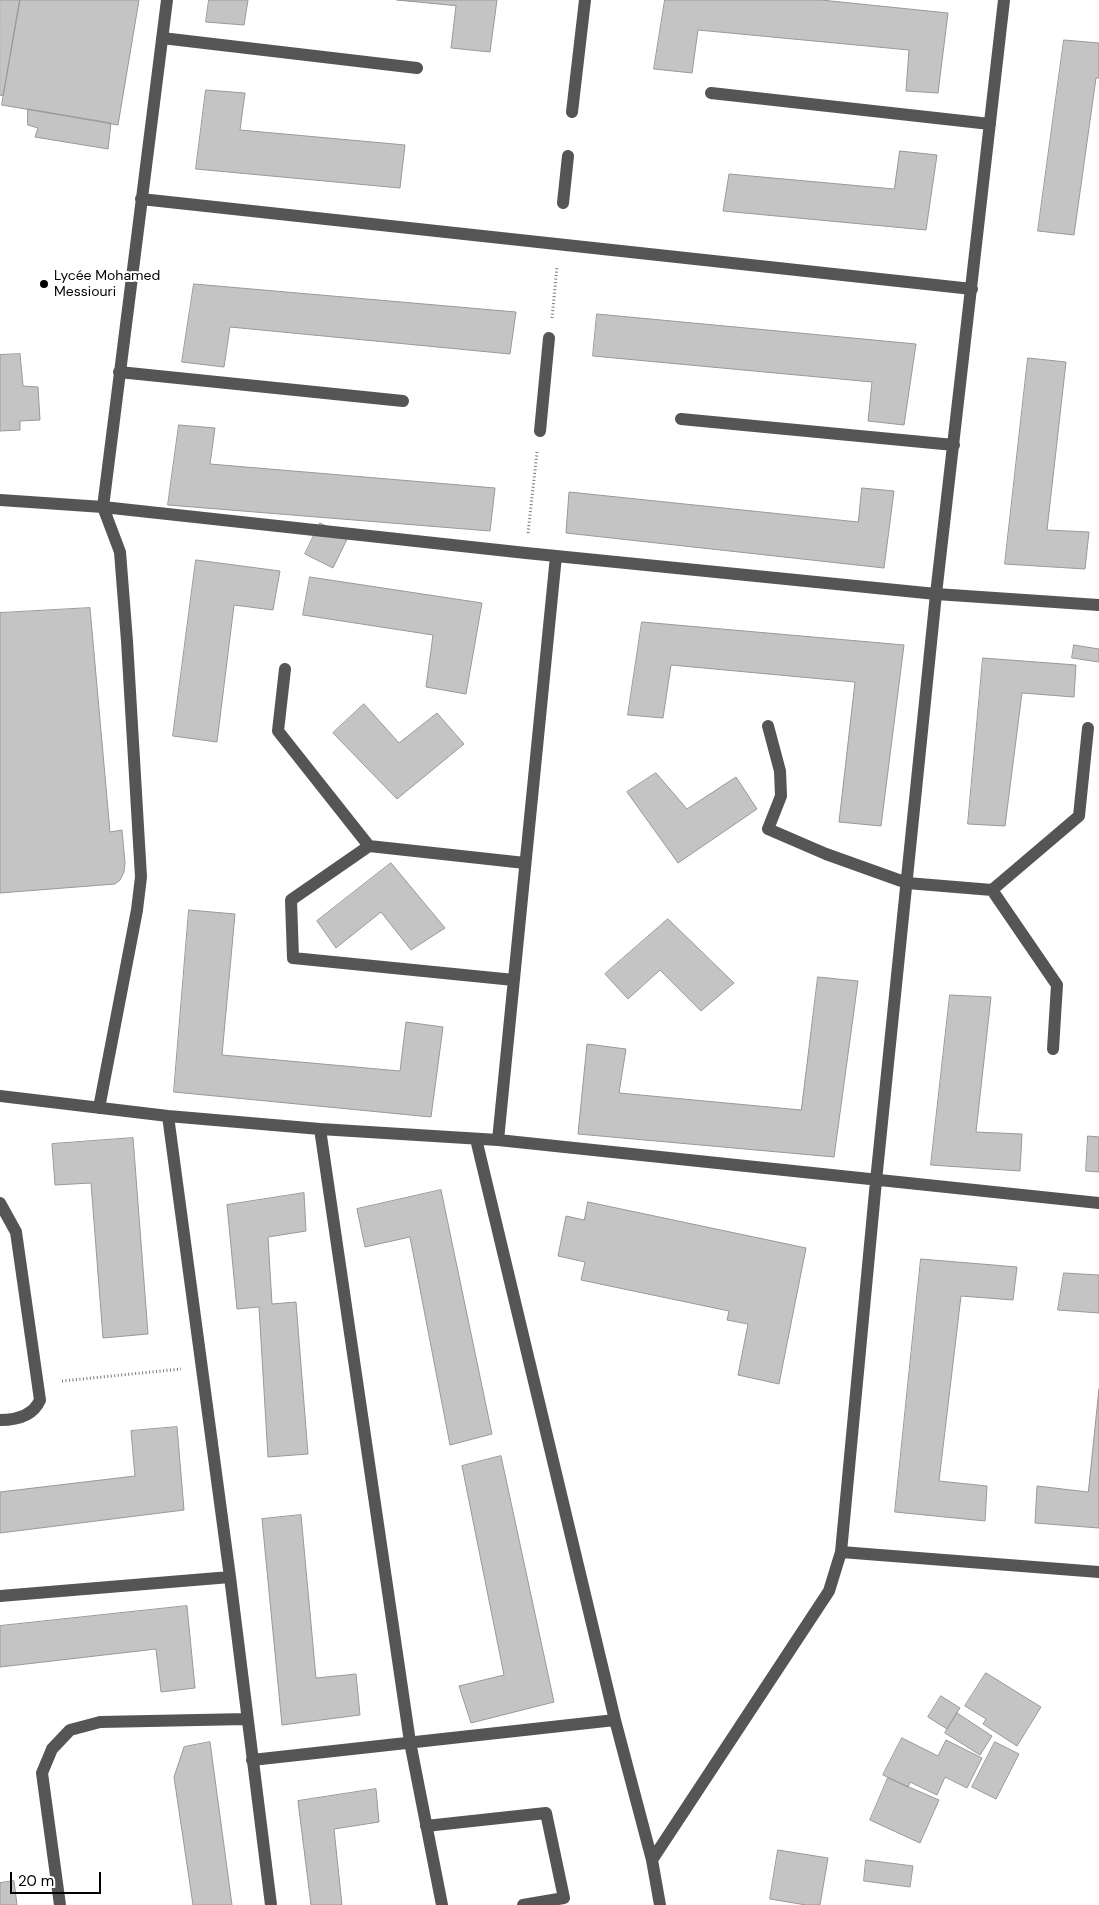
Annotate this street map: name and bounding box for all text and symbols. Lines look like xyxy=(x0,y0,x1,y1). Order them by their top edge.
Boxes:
place label: Lycée Mohamed Messiouri xyxy=(54,268,160,300)
marker: Lycée Mohamed Messiouri xyxy=(38,278,50,290)
scale bar xyxy=(12,1862,104,1894)
text: 20 m xyxy=(18,1871,54,1891)

